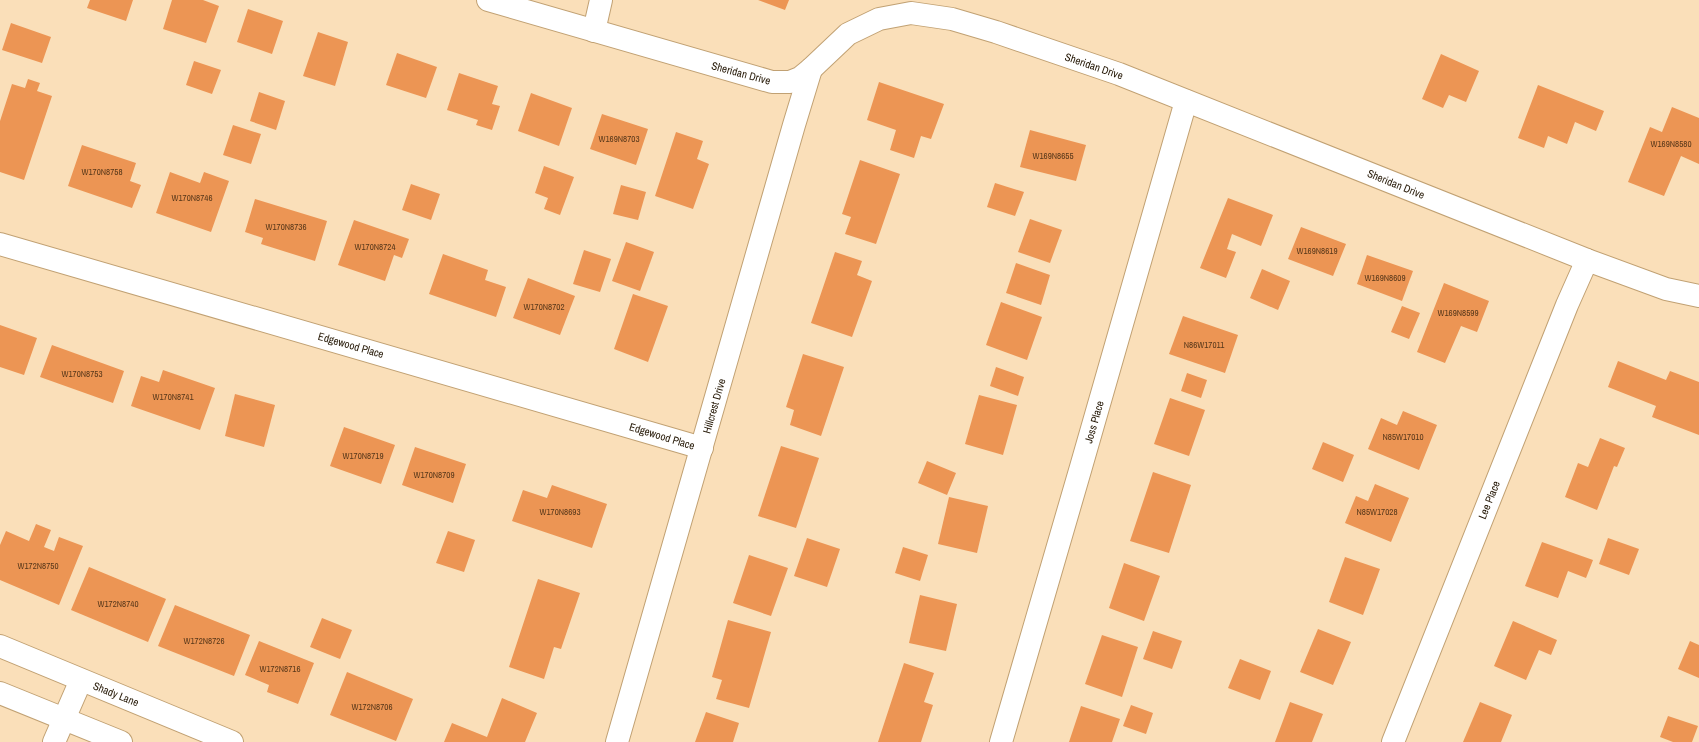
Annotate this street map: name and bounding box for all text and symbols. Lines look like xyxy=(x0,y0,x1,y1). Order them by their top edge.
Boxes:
street label: Sheridan Drive xyxy=(1063,50,1125,82)
street label: Sheridan Drive xyxy=(710,58,772,88)
house number: W169N8703 xyxy=(598,133,640,145)
house number: W169N8580 xyxy=(1650,138,1692,150)
house number: W169N8655 xyxy=(1032,150,1074,162)
house number: W170N8758 xyxy=(81,166,123,178)
street label: Sheridan Drive xyxy=(1365,166,1427,202)
house number: W170N8746 xyxy=(171,192,213,204)
house number: W170N8736 xyxy=(265,221,307,233)
house number: W170N8724 xyxy=(354,241,396,253)
house number: W169N8619 xyxy=(1296,245,1338,257)
house number: W169N8609 xyxy=(1364,272,1406,284)
house number: W170N8702 xyxy=(523,301,565,313)
house number: W169N8599 xyxy=(1437,307,1479,319)
street label: Edgewood Place xyxy=(317,329,385,361)
house number: N86W17011 xyxy=(1184,339,1224,351)
house number: W170N8753 xyxy=(61,368,103,380)
street label: Hillcrest Drive xyxy=(699,377,729,435)
house number: W170N8741 xyxy=(152,391,194,403)
street label: Joss Place xyxy=(1081,399,1107,445)
street label: Edgewood Place xyxy=(628,419,696,453)
house number: N85W17010 xyxy=(1382,431,1424,443)
house number: W170N8719 xyxy=(342,450,384,462)
house number: W170N8709 xyxy=(413,469,455,481)
street label: Lee Place xyxy=(1475,479,1503,521)
house number: W170N8693 xyxy=(539,506,581,518)
house number: N85W17028 xyxy=(1356,506,1398,518)
house number: W172N8750 xyxy=(17,560,59,572)
house number: W172N8740 xyxy=(97,598,139,610)
house number: W172N8726 xyxy=(183,635,225,647)
house number: W172N8716 xyxy=(259,663,301,675)
street label: Shady Lane xyxy=(91,678,141,710)
house number: W172N8706 xyxy=(351,701,393,713)

